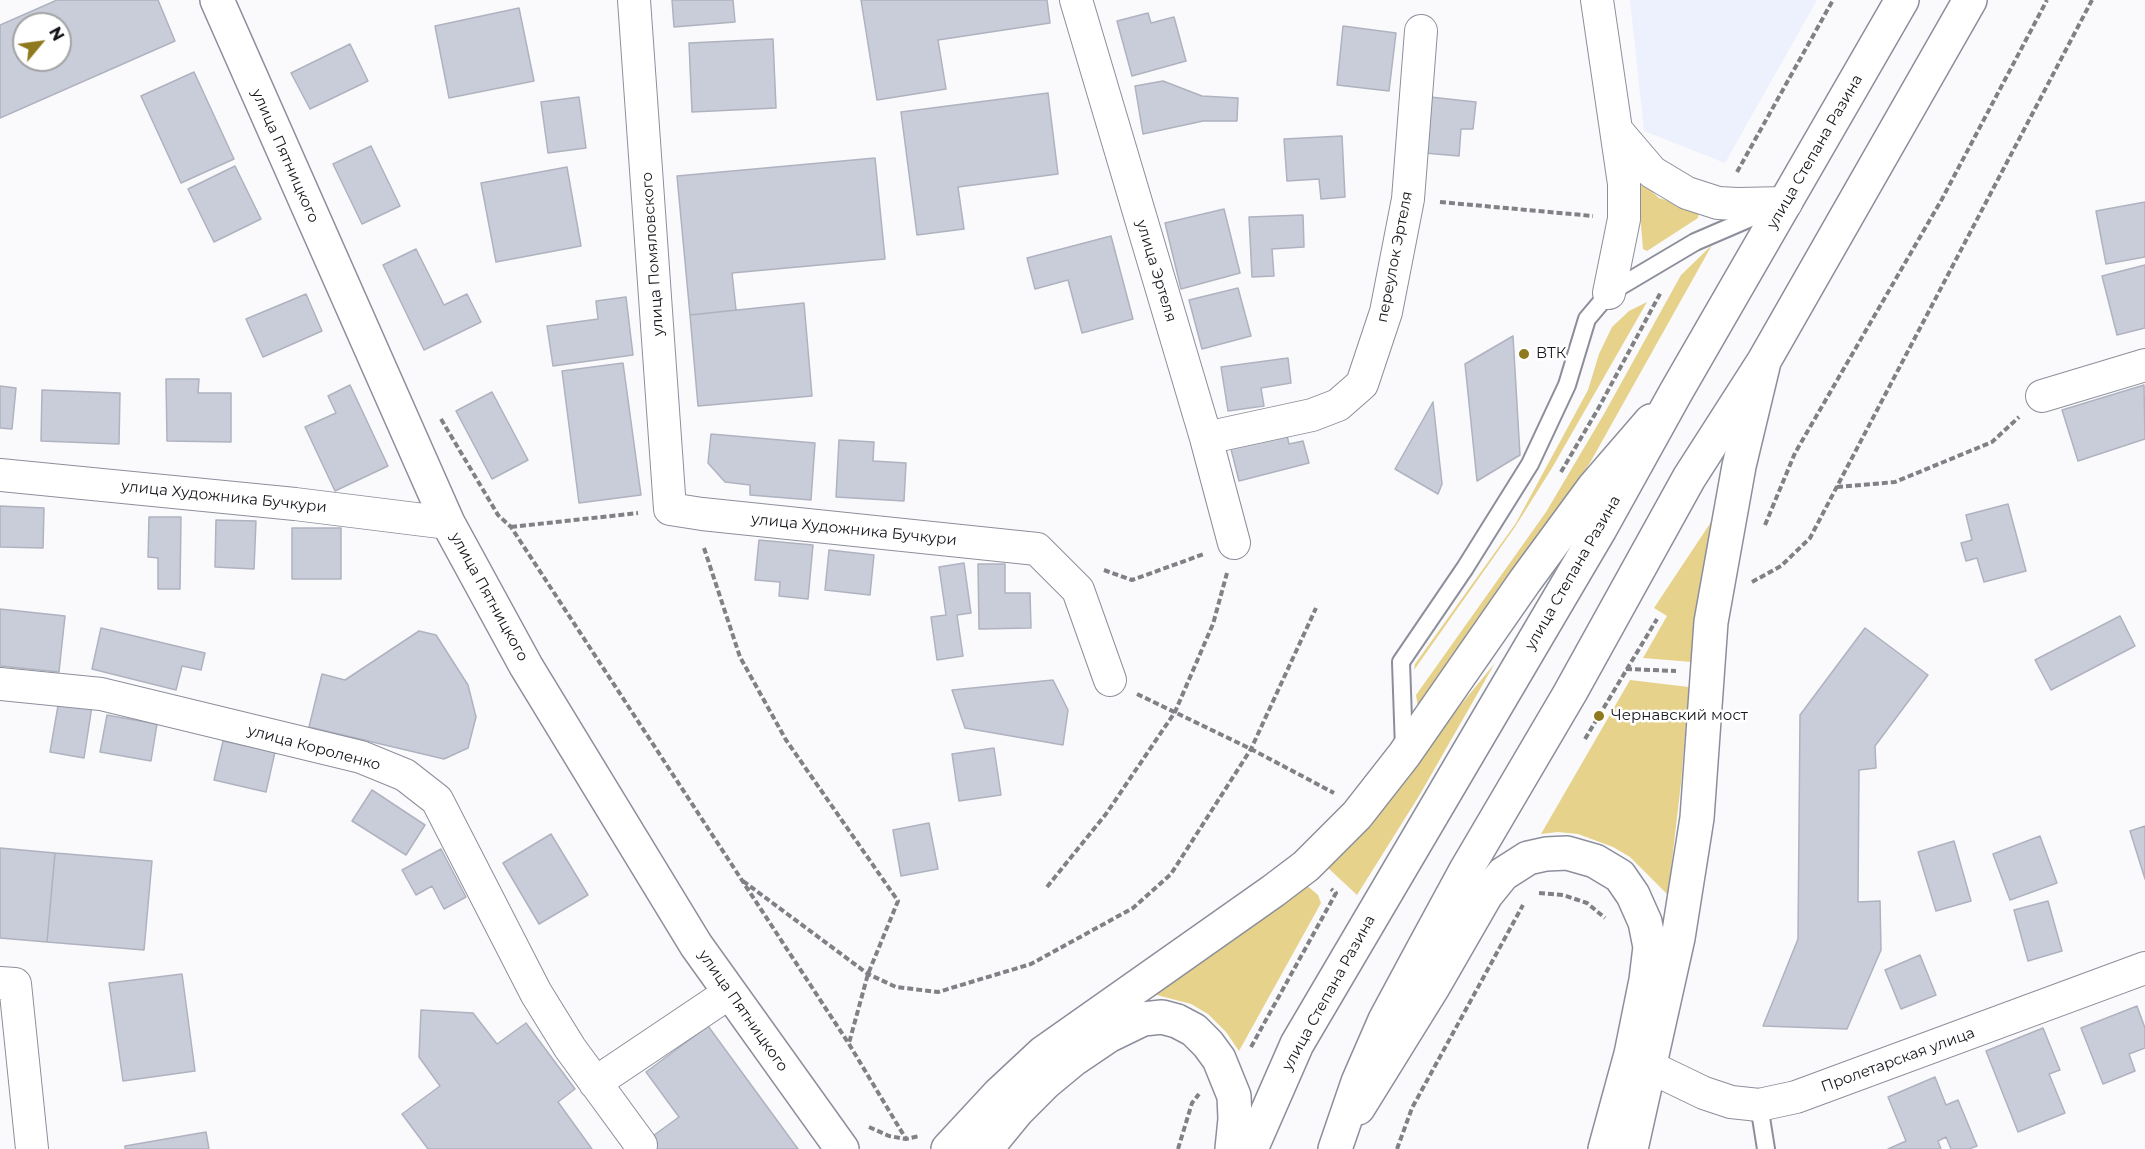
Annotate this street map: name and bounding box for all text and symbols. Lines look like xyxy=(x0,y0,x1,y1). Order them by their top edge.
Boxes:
north arrow xyxy=(12,12,72,72)
text: N xyxy=(45,24,68,44)
street label: улица Степана Разина xyxy=(1763,72,1867,232)
street label: улица Пятницкого xyxy=(247,86,323,226)
street label: улица Помяловского xyxy=(638,171,668,337)
street label: переулок Эртеля xyxy=(1373,190,1417,324)
street label: улица Эртеля xyxy=(1132,218,1180,324)
place label: ВТК xyxy=(1536,345,1566,363)
marker: ВТК xyxy=(1517,347,1531,361)
street label: улица Художника Бучкури xyxy=(120,477,328,517)
street label: улица Степана Разина xyxy=(1521,493,1625,653)
street label: улица Художника Бучкури xyxy=(750,510,958,550)
street label: улица Пятницкого xyxy=(446,530,532,664)
place label: Чернавский мост xyxy=(1611,707,1748,725)
marker: Чернавский мост xyxy=(1592,709,1606,723)
street label: улица Короленко xyxy=(245,722,383,774)
street label: улица Степана Разина xyxy=(1279,912,1379,1074)
street label: улица Пятницкого xyxy=(694,947,792,1075)
street label: Пролетарская улица xyxy=(1819,1024,1977,1096)

